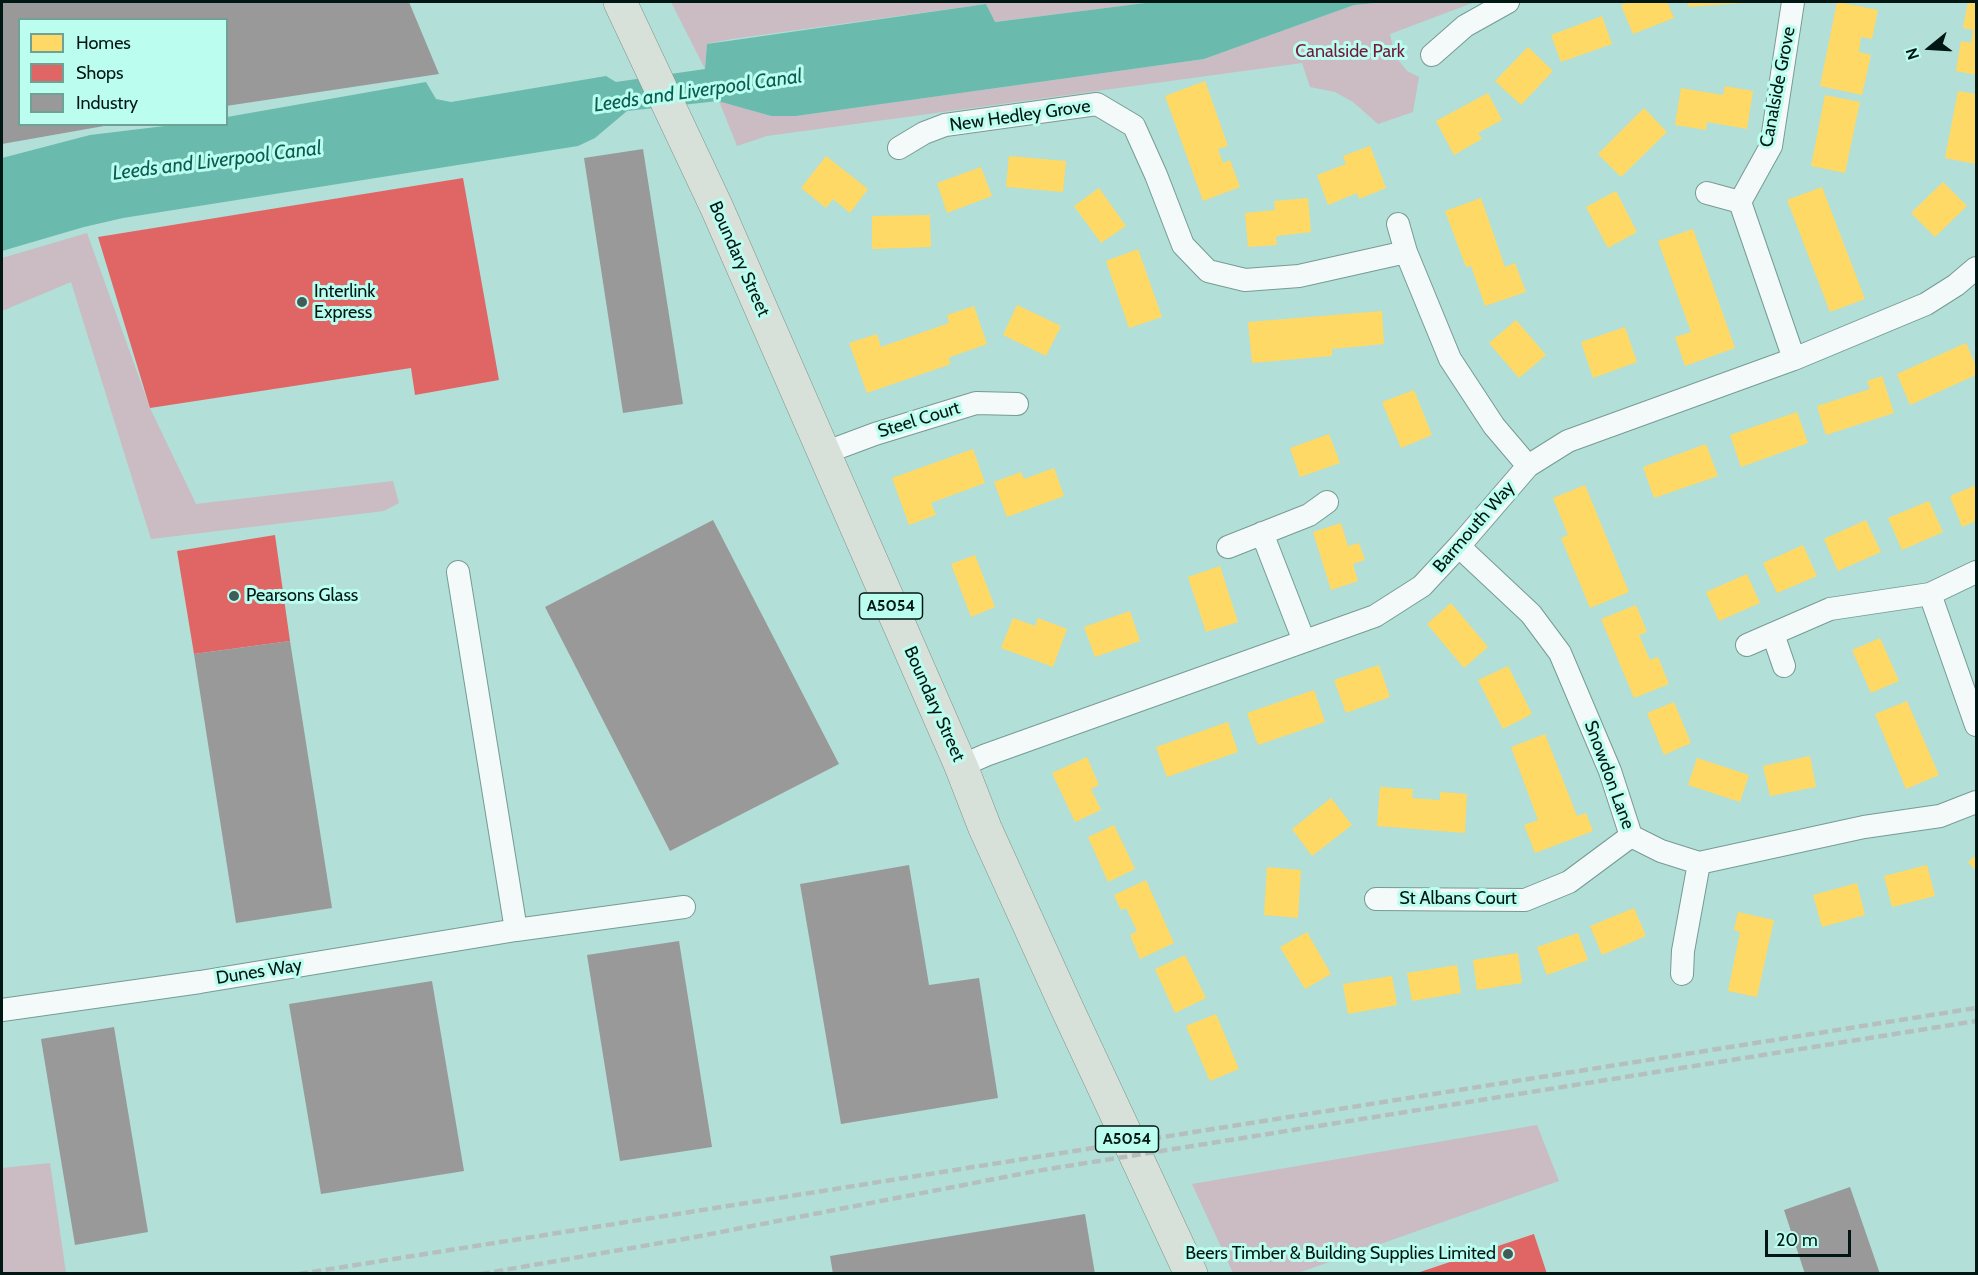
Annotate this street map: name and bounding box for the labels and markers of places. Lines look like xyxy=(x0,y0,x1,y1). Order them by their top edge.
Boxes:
place label: Interlink Express xyxy=(314,281,375,324)
marker: Interlink Express xyxy=(295,295,309,309)
place label: Pearsons Glass xyxy=(246,585,358,607)
marker: Pearsons Glass xyxy=(227,589,241,603)
place label: Beers Timber & Building Supplies Limited xyxy=(1185,1243,1496,1265)
marker: Beers Timber & Building Supplies Limited xyxy=(1501,1247,1515,1261)

